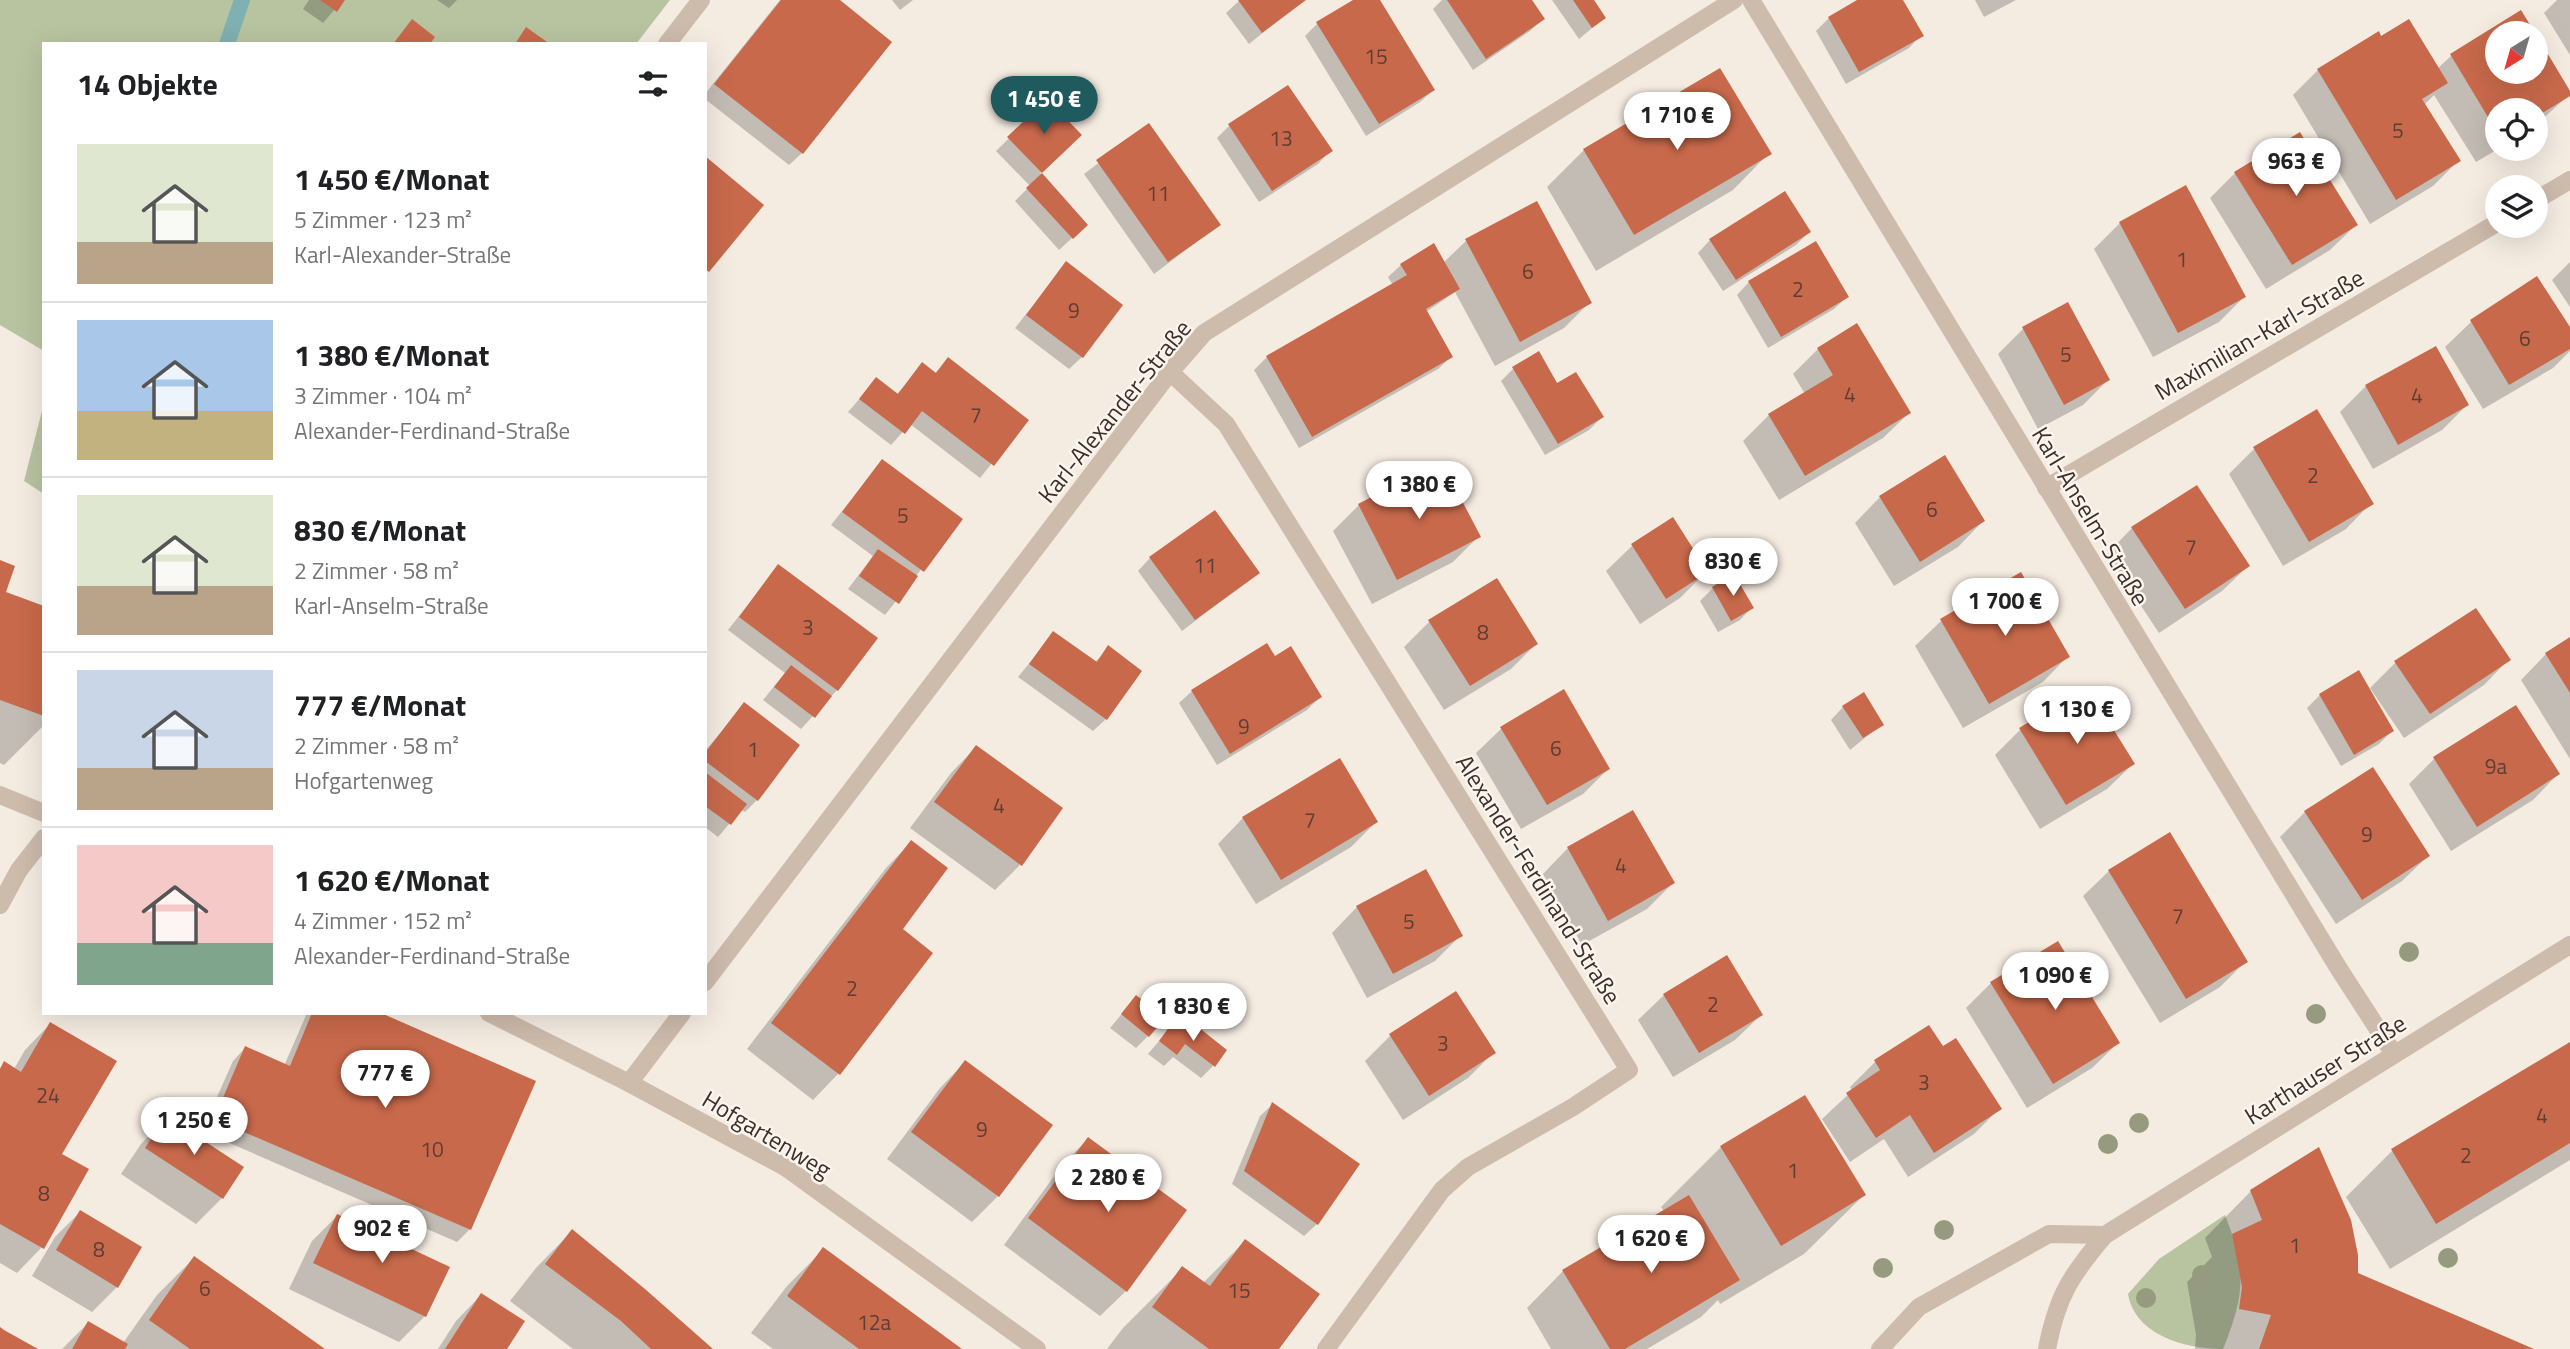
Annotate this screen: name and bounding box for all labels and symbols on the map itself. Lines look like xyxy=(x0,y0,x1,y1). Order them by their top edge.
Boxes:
north arrow xyxy=(2485,21,2548,84)
house number: 15 xyxy=(1364,40,1388,72)
pin: 1 450 € xyxy=(979,76,1109,136)
pin: 1 710 € xyxy=(1612,92,1742,152)
house number: 5 xyxy=(2392,114,2404,146)
house number: 13 xyxy=(1269,122,1293,154)
pin: 963 € xyxy=(2247,138,2345,198)
house number: 11 xyxy=(1146,177,1170,209)
house number: 1 xyxy=(2176,243,2188,275)
house number: 6 xyxy=(1522,255,1534,287)
street label: Maximilian-Karl-Straße xyxy=(2148,259,2370,409)
house number: 2 xyxy=(1792,273,1804,305)
house number: 9 xyxy=(1068,294,1080,326)
street label: Karl-Alexander-Straße xyxy=(1029,312,1199,510)
house number: 6 xyxy=(2519,322,2531,354)
house number: 5 xyxy=(2060,338,2072,370)
house number: 4 xyxy=(1844,378,1856,410)
house number: 4 xyxy=(2411,379,2423,411)
house number: 7 xyxy=(970,399,982,431)
street label: Karl-Anselm-Straße xyxy=(2023,420,2159,612)
house number: 2 xyxy=(2307,459,2319,491)
pin: 1 380 € xyxy=(1354,462,1484,521)
house number: 6 xyxy=(1926,493,1938,525)
house number: 5 xyxy=(897,499,909,531)
house number: 7 xyxy=(2185,531,2197,563)
pin: 830 € xyxy=(1684,538,1782,598)
house number: 11 xyxy=(1193,549,1217,581)
pin: 1 700 € xyxy=(1940,578,2070,638)
house number: 3 xyxy=(802,611,814,643)
house number: 8 xyxy=(1477,616,1489,648)
pin: 1 130 € xyxy=(2012,686,2142,746)
house number: 9 xyxy=(1238,710,1250,742)
house number: 6 xyxy=(1550,732,1562,764)
house number: 1 xyxy=(747,733,759,765)
street label: Alexander-Ferdinand-Straße xyxy=(1447,747,1631,1011)
house number: 9a xyxy=(2485,750,2508,782)
house number: 4 xyxy=(993,789,1005,821)
house number: 7 xyxy=(1304,804,1316,836)
house number: 9 xyxy=(2361,818,2373,850)
house number: 4 xyxy=(1615,849,1627,881)
house number: 7 xyxy=(2172,900,2184,932)
house number: 5 xyxy=(1403,905,1415,937)
pin: 1 090 € xyxy=(1990,953,2120,1012)
house number: 2 xyxy=(846,972,858,1004)
pin: 1 830 € xyxy=(1128,984,1258,1043)
house number: 2 xyxy=(1707,988,1719,1020)
street label: Karthauser Straße xyxy=(2237,1005,2413,1133)
house number: 3 xyxy=(1437,1027,1449,1059)
pin: 777 € xyxy=(336,1050,434,1110)
house number: 3 xyxy=(1918,1066,1930,1098)
house number: 24 xyxy=(36,1079,60,1111)
street label: Hofgartenweg xyxy=(696,1081,838,1187)
pin: 1 250 € xyxy=(129,1098,259,1157)
house number: 4 xyxy=(2536,1099,2548,1131)
house number: 9 xyxy=(976,1113,988,1145)
house number: 10 xyxy=(420,1133,444,1165)
house number: 2 xyxy=(2460,1139,2472,1171)
pin: 2 280 € xyxy=(1043,1154,1173,1214)
house number: 1 xyxy=(1787,1154,1799,1186)
house number: 8 xyxy=(38,1177,50,1209)
pin: 902 € xyxy=(333,1206,431,1265)
pin: 1 620 € xyxy=(1586,1216,1716,1275)
house number: 1 xyxy=(2289,1229,2301,1261)
house number: 8 xyxy=(93,1233,105,1265)
house number: 6 xyxy=(199,1272,211,1304)
house number: 15 xyxy=(1227,1274,1251,1306)
house number: 12a xyxy=(857,1306,891,1338)

